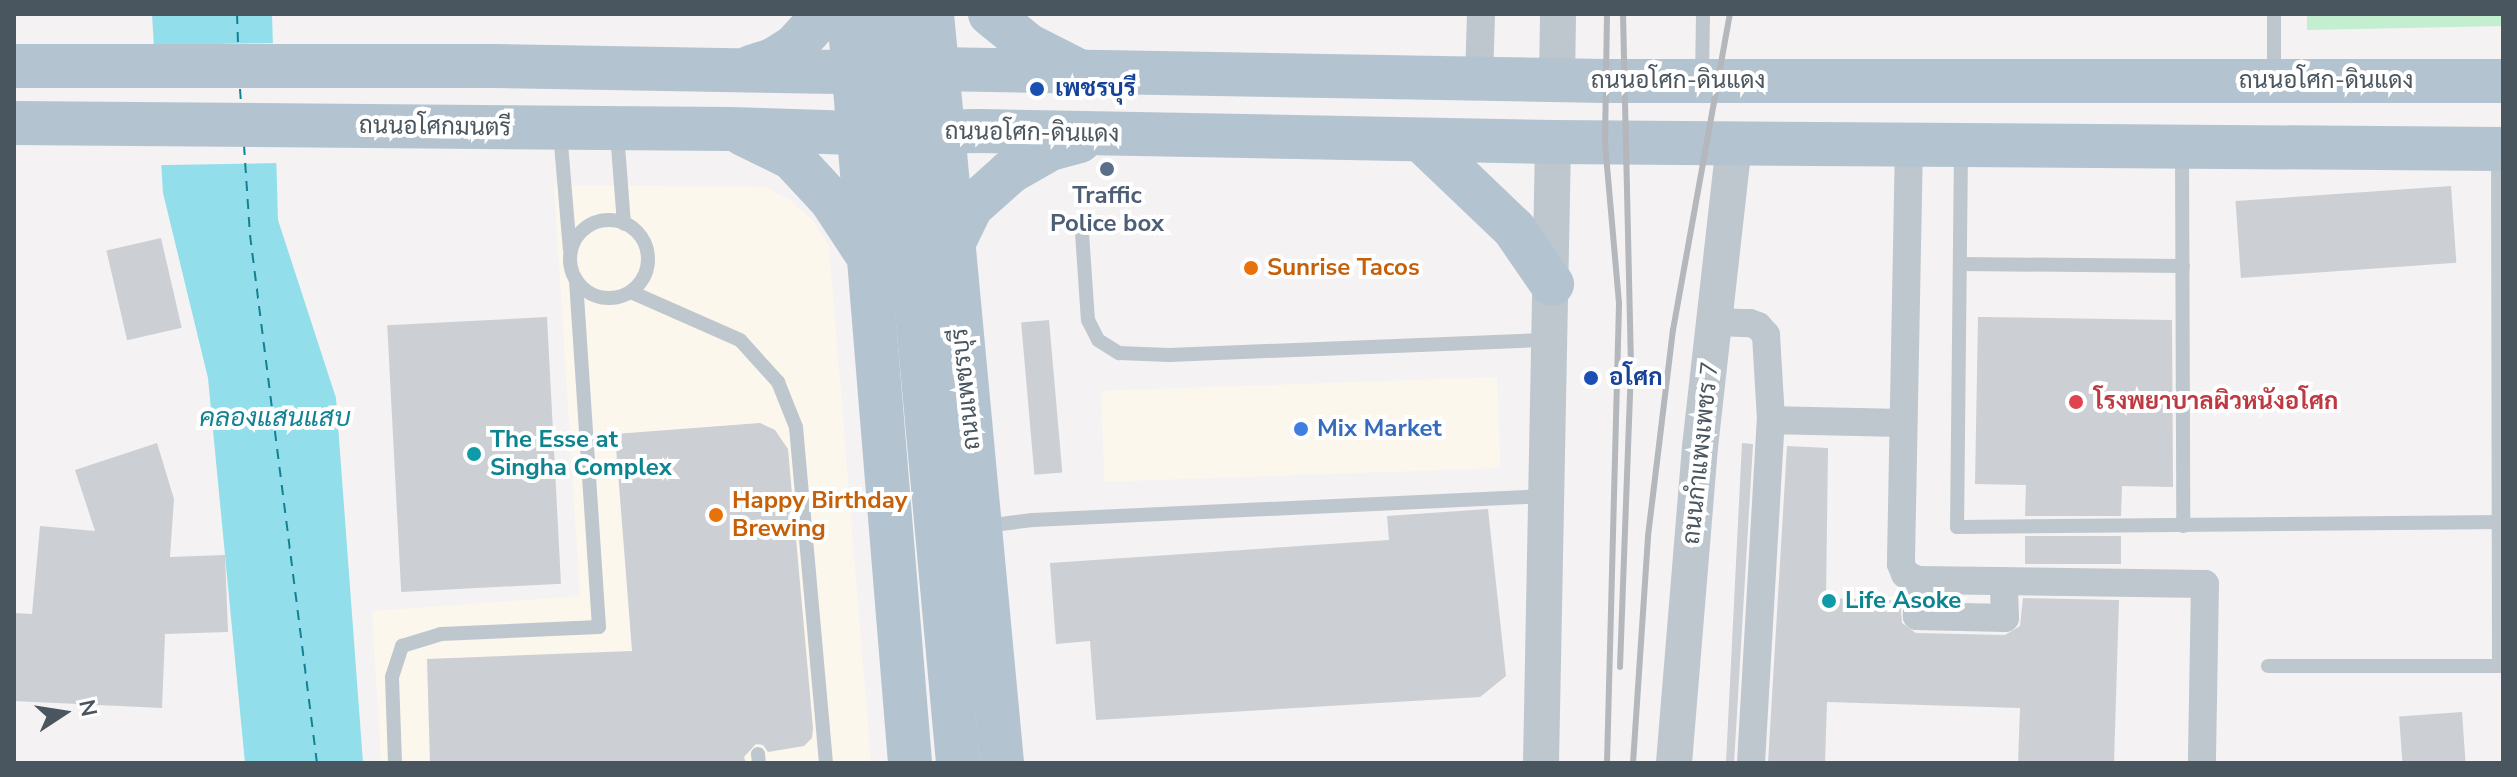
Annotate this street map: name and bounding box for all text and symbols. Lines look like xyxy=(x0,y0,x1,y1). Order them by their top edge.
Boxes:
street label: ถนนอโศก-ดินแดง xyxy=(1591,67,1765,95)
street label: ถนนอโศก-ดินแดง xyxy=(2239,67,2413,95)
place label: เพชรบุรี xyxy=(1055,75,1136,103)
marker: เพชรบุรี xyxy=(1026,78,1048,100)
street label: ถนนอโศกมนตรี xyxy=(359,111,511,143)
street label: ถนนอโศก-ดินแดง xyxy=(944,117,1120,149)
marker: Traffic Police box xyxy=(1098,160,1116,178)
place label: Traffic Police box xyxy=(1050,182,1164,238)
place label: Sunrise Tacos xyxy=(1267,254,1420,282)
marker: Sunrise Tacos xyxy=(1242,259,1260,277)
street label: ถนนเพชรบุรี xyxy=(945,327,987,451)
street label: ถนนกำแพงเพชร 7 xyxy=(1677,360,1725,546)
place label: อโศก xyxy=(1609,364,1663,392)
marker: อโศก xyxy=(1580,367,1602,389)
place label: โรงพยาบาลผิวหนังอโศก xyxy=(2094,388,2338,416)
marker: โรงพยาบาลผิวหนังอโศก xyxy=(2065,391,2087,413)
water label: คลองแสนแสบ xyxy=(199,402,351,434)
place label: Mix Market xyxy=(1317,415,1442,443)
marker: Mix Market xyxy=(1292,420,1310,438)
place label: The Esse at Singha Complex xyxy=(490,426,672,482)
marker: The Esse at Singha Complex xyxy=(465,445,483,463)
place label: Happy Birthday Brewing xyxy=(732,487,907,543)
marker: Happy Birthday Brewing xyxy=(707,506,725,524)
place label: Life Asoke xyxy=(1845,587,1961,615)
marker: Life Asoke xyxy=(1820,592,1838,610)
north arrow xyxy=(24,673,104,753)
text: N xyxy=(71,697,104,719)

